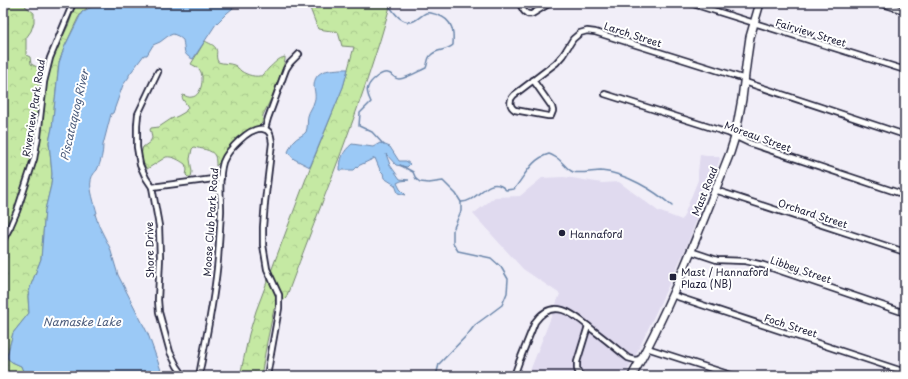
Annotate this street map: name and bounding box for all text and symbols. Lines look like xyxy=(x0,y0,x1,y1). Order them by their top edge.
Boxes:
street label: Fairview Street xyxy=(774,14,848,50)
street label: Larch Street xyxy=(602,18,664,50)
street label: Riverview Park Road xyxy=(18,58,48,158)
water label: Piscataquog River xyxy=(55,66,93,162)
street label: Moreau Street xyxy=(723,117,793,155)
street label: Mast Road xyxy=(687,164,721,218)
street label: Moose Club Park Road xyxy=(199,167,221,277)
street label: Orchard Street xyxy=(776,195,850,231)
street label: Shore Drive xyxy=(141,222,157,278)
place label: Hannaford xyxy=(570,226,623,241)
marker: Hannaford xyxy=(557,228,567,238)
street label: Libbey Street xyxy=(768,252,834,286)
place label: Mast / Hannaford Plaza (NB) xyxy=(681,264,769,291)
marker: Mast / Hannaford Plaza (NB) xyxy=(668,272,678,282)
street label: Foch Street xyxy=(763,309,819,341)
water label: Namaske Lake xyxy=(43,313,122,330)

